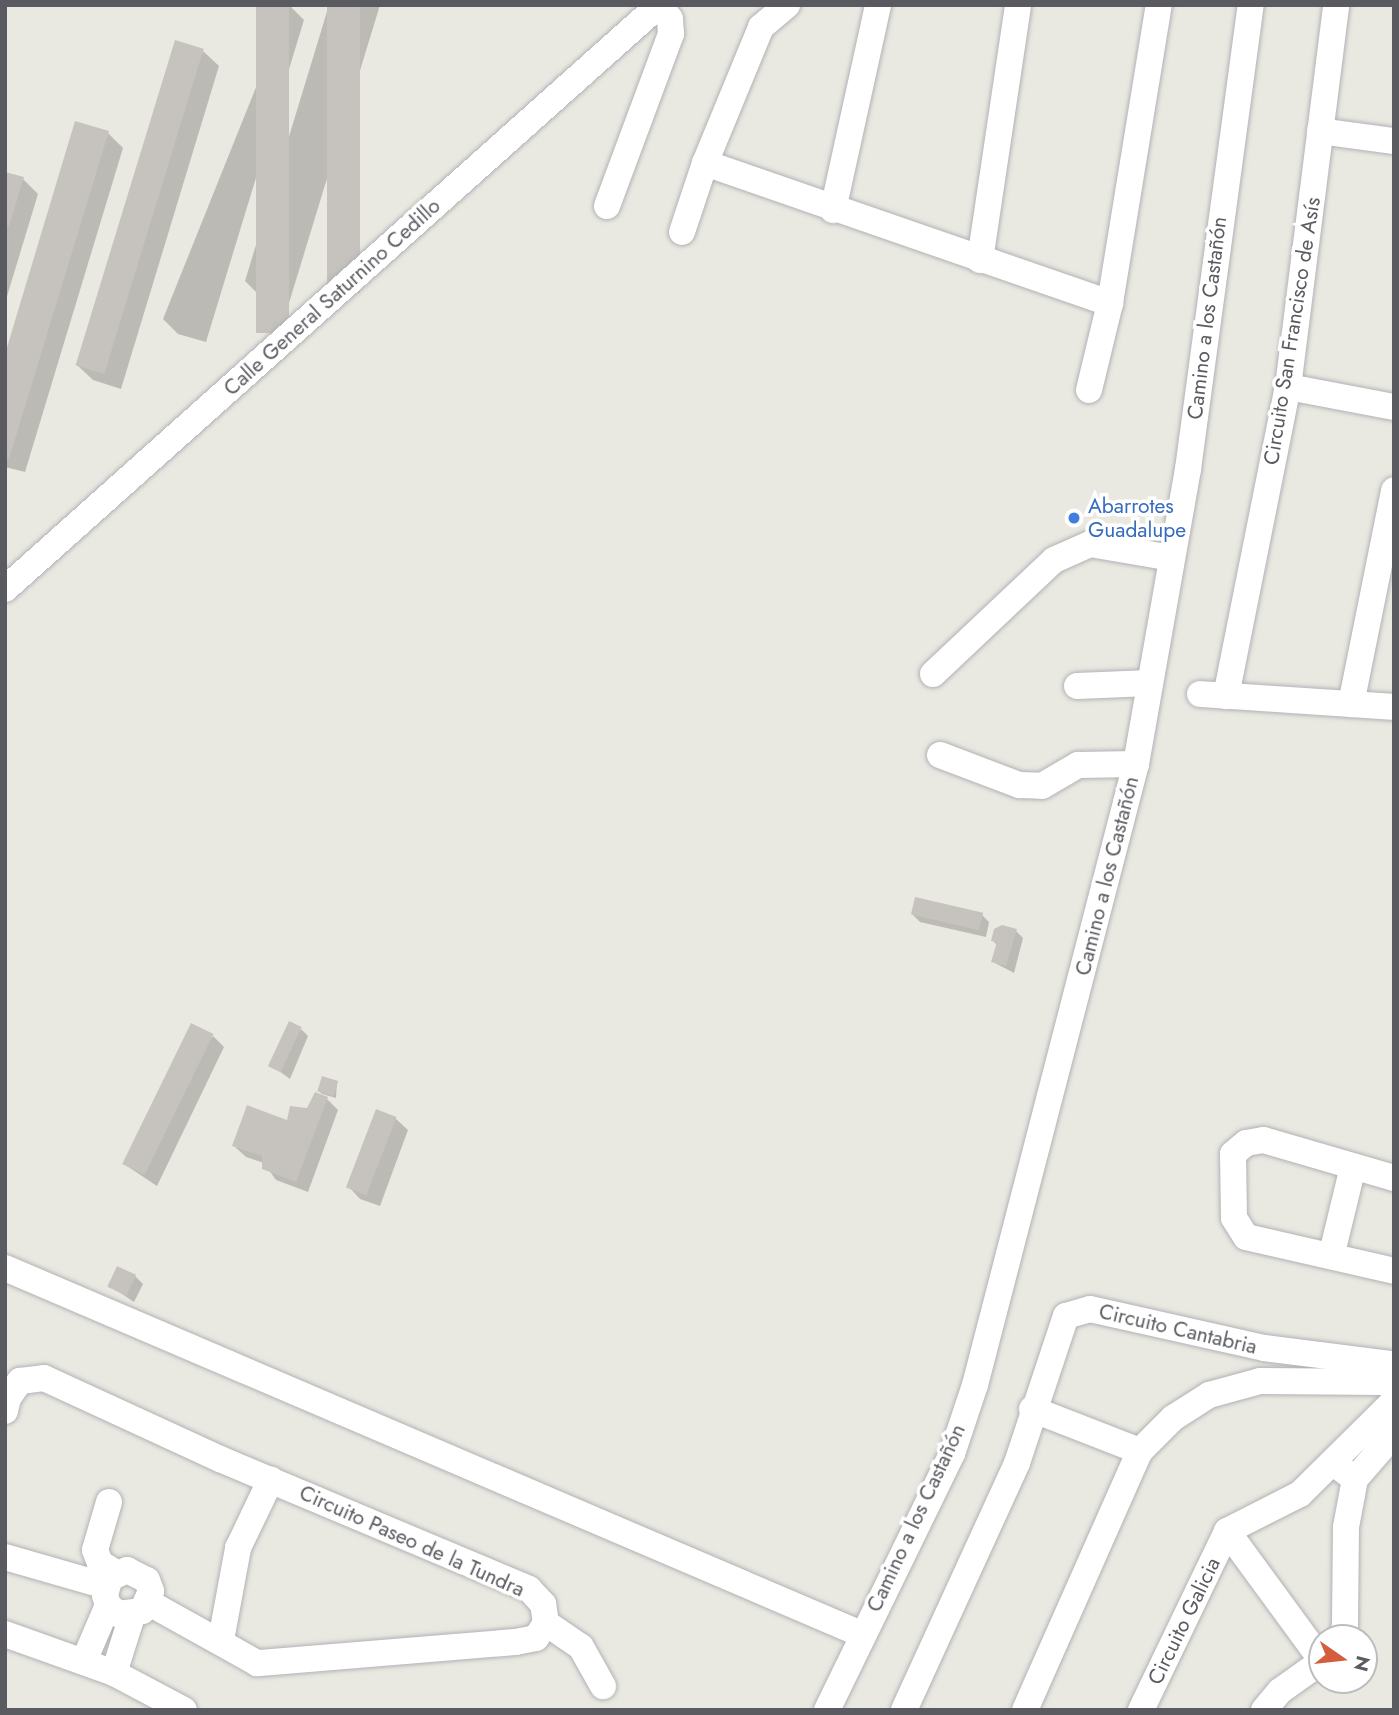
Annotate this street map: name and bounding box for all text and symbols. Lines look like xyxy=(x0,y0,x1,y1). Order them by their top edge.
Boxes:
street label: Calle General Saturnino Cedillo xyxy=(219,193,445,401)
street label: Circuito San Francisco de Asís xyxy=(1258,195,1326,467)
street label: Camino a los Castañón xyxy=(1182,215,1232,421)
place label: Abarrotes Guadalupe xyxy=(1088,493,1186,543)
marker: Abarrotes Guadalupe xyxy=(1066,510,1082,526)
street label: Camino a los Castañón xyxy=(1070,774,1144,978)
street label: Circuito Cantabria xyxy=(1097,1299,1259,1359)
street label: Camino a los Castañón xyxy=(861,1420,971,1616)
street label: Circuito Paseo de la Tundra xyxy=(296,1480,528,1602)
street label: Circuito Galicia xyxy=(1142,1553,1226,1689)
north arrow xyxy=(1308,1624,1378,1694)
text: N xyxy=(1347,1653,1377,1674)

